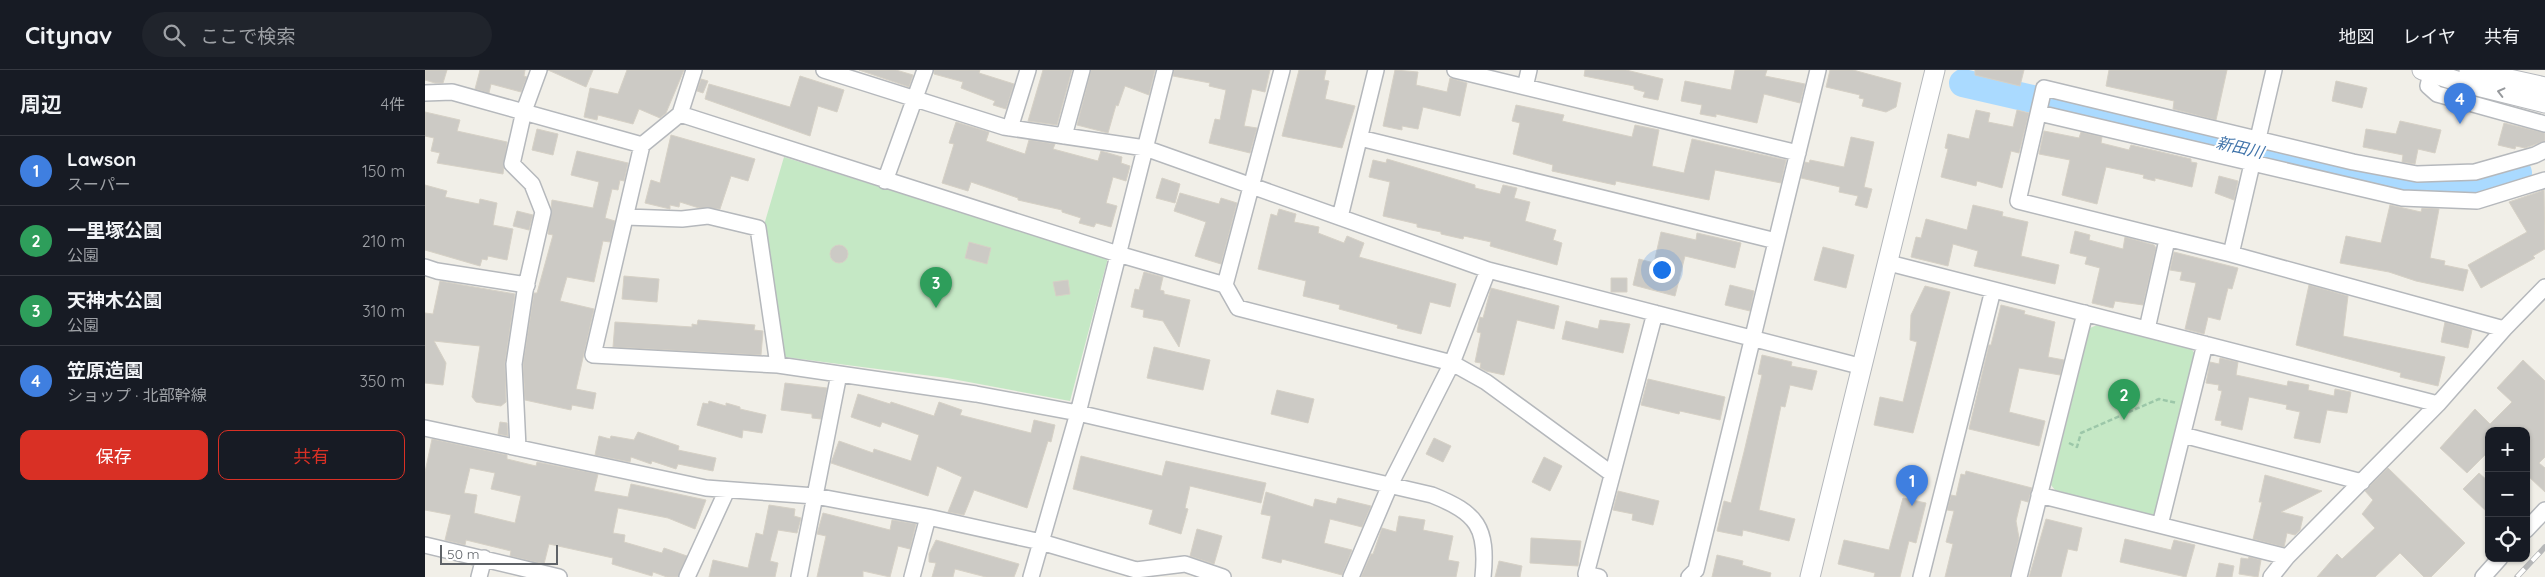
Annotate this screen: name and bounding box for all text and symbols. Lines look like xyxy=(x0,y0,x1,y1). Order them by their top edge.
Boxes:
search box xyxy=(142,12,492,57)
text: Citynav xyxy=(25,20,112,50)
icon: search xyxy=(160,21,188,49)
text: ここで検索 xyxy=(200,24,295,48)
text: 地図 xyxy=(2339,25,2375,48)
text: レイヤ xyxy=(2403,25,2456,48)
text: 共有 xyxy=(2484,25,2520,48)
pin: 4 xyxy=(2444,83,2476,124)
one-way arrow xyxy=(2496,87,2505,98)
text: 周辺 xyxy=(20,91,62,117)
text: 4件 xyxy=(381,94,405,114)
water label: 新田川 xyxy=(2214,132,2268,163)
text: Lawson xyxy=(67,147,136,171)
text: 1 xyxy=(33,161,39,181)
text: 150 m xyxy=(362,161,405,181)
text: スーパー xyxy=(67,174,131,194)
text: 一里塚公園 xyxy=(67,218,162,242)
text: 2 xyxy=(31,231,41,251)
text: 210 m xyxy=(362,231,405,251)
text: 公園 xyxy=(67,245,99,265)
your location xyxy=(1649,257,1675,283)
pin: 3 xyxy=(920,267,952,308)
text: 天神木公園 xyxy=(67,288,162,312)
text: 3 xyxy=(32,301,40,321)
text: 310 m xyxy=(362,301,405,321)
text: 公園 xyxy=(67,315,99,335)
text: 笠原造園 xyxy=(67,358,143,382)
text: 4 xyxy=(31,371,41,391)
text: 350 m xyxy=(359,371,405,391)
pin: 2 xyxy=(2108,379,2140,420)
text: ショップ · 北部幹線 xyxy=(67,385,207,405)
map controls xyxy=(2485,427,2530,562)
button: + xyxy=(2485,427,2530,472)
button: 保存 xyxy=(20,430,208,480)
button: 共有 xyxy=(218,430,405,480)
pin: 1 xyxy=(1896,465,1928,506)
button: − xyxy=(2485,472,2530,517)
button: locate xyxy=(2485,517,2530,562)
scale bar xyxy=(440,542,557,565)
text: 50 m xyxy=(447,545,480,563)

